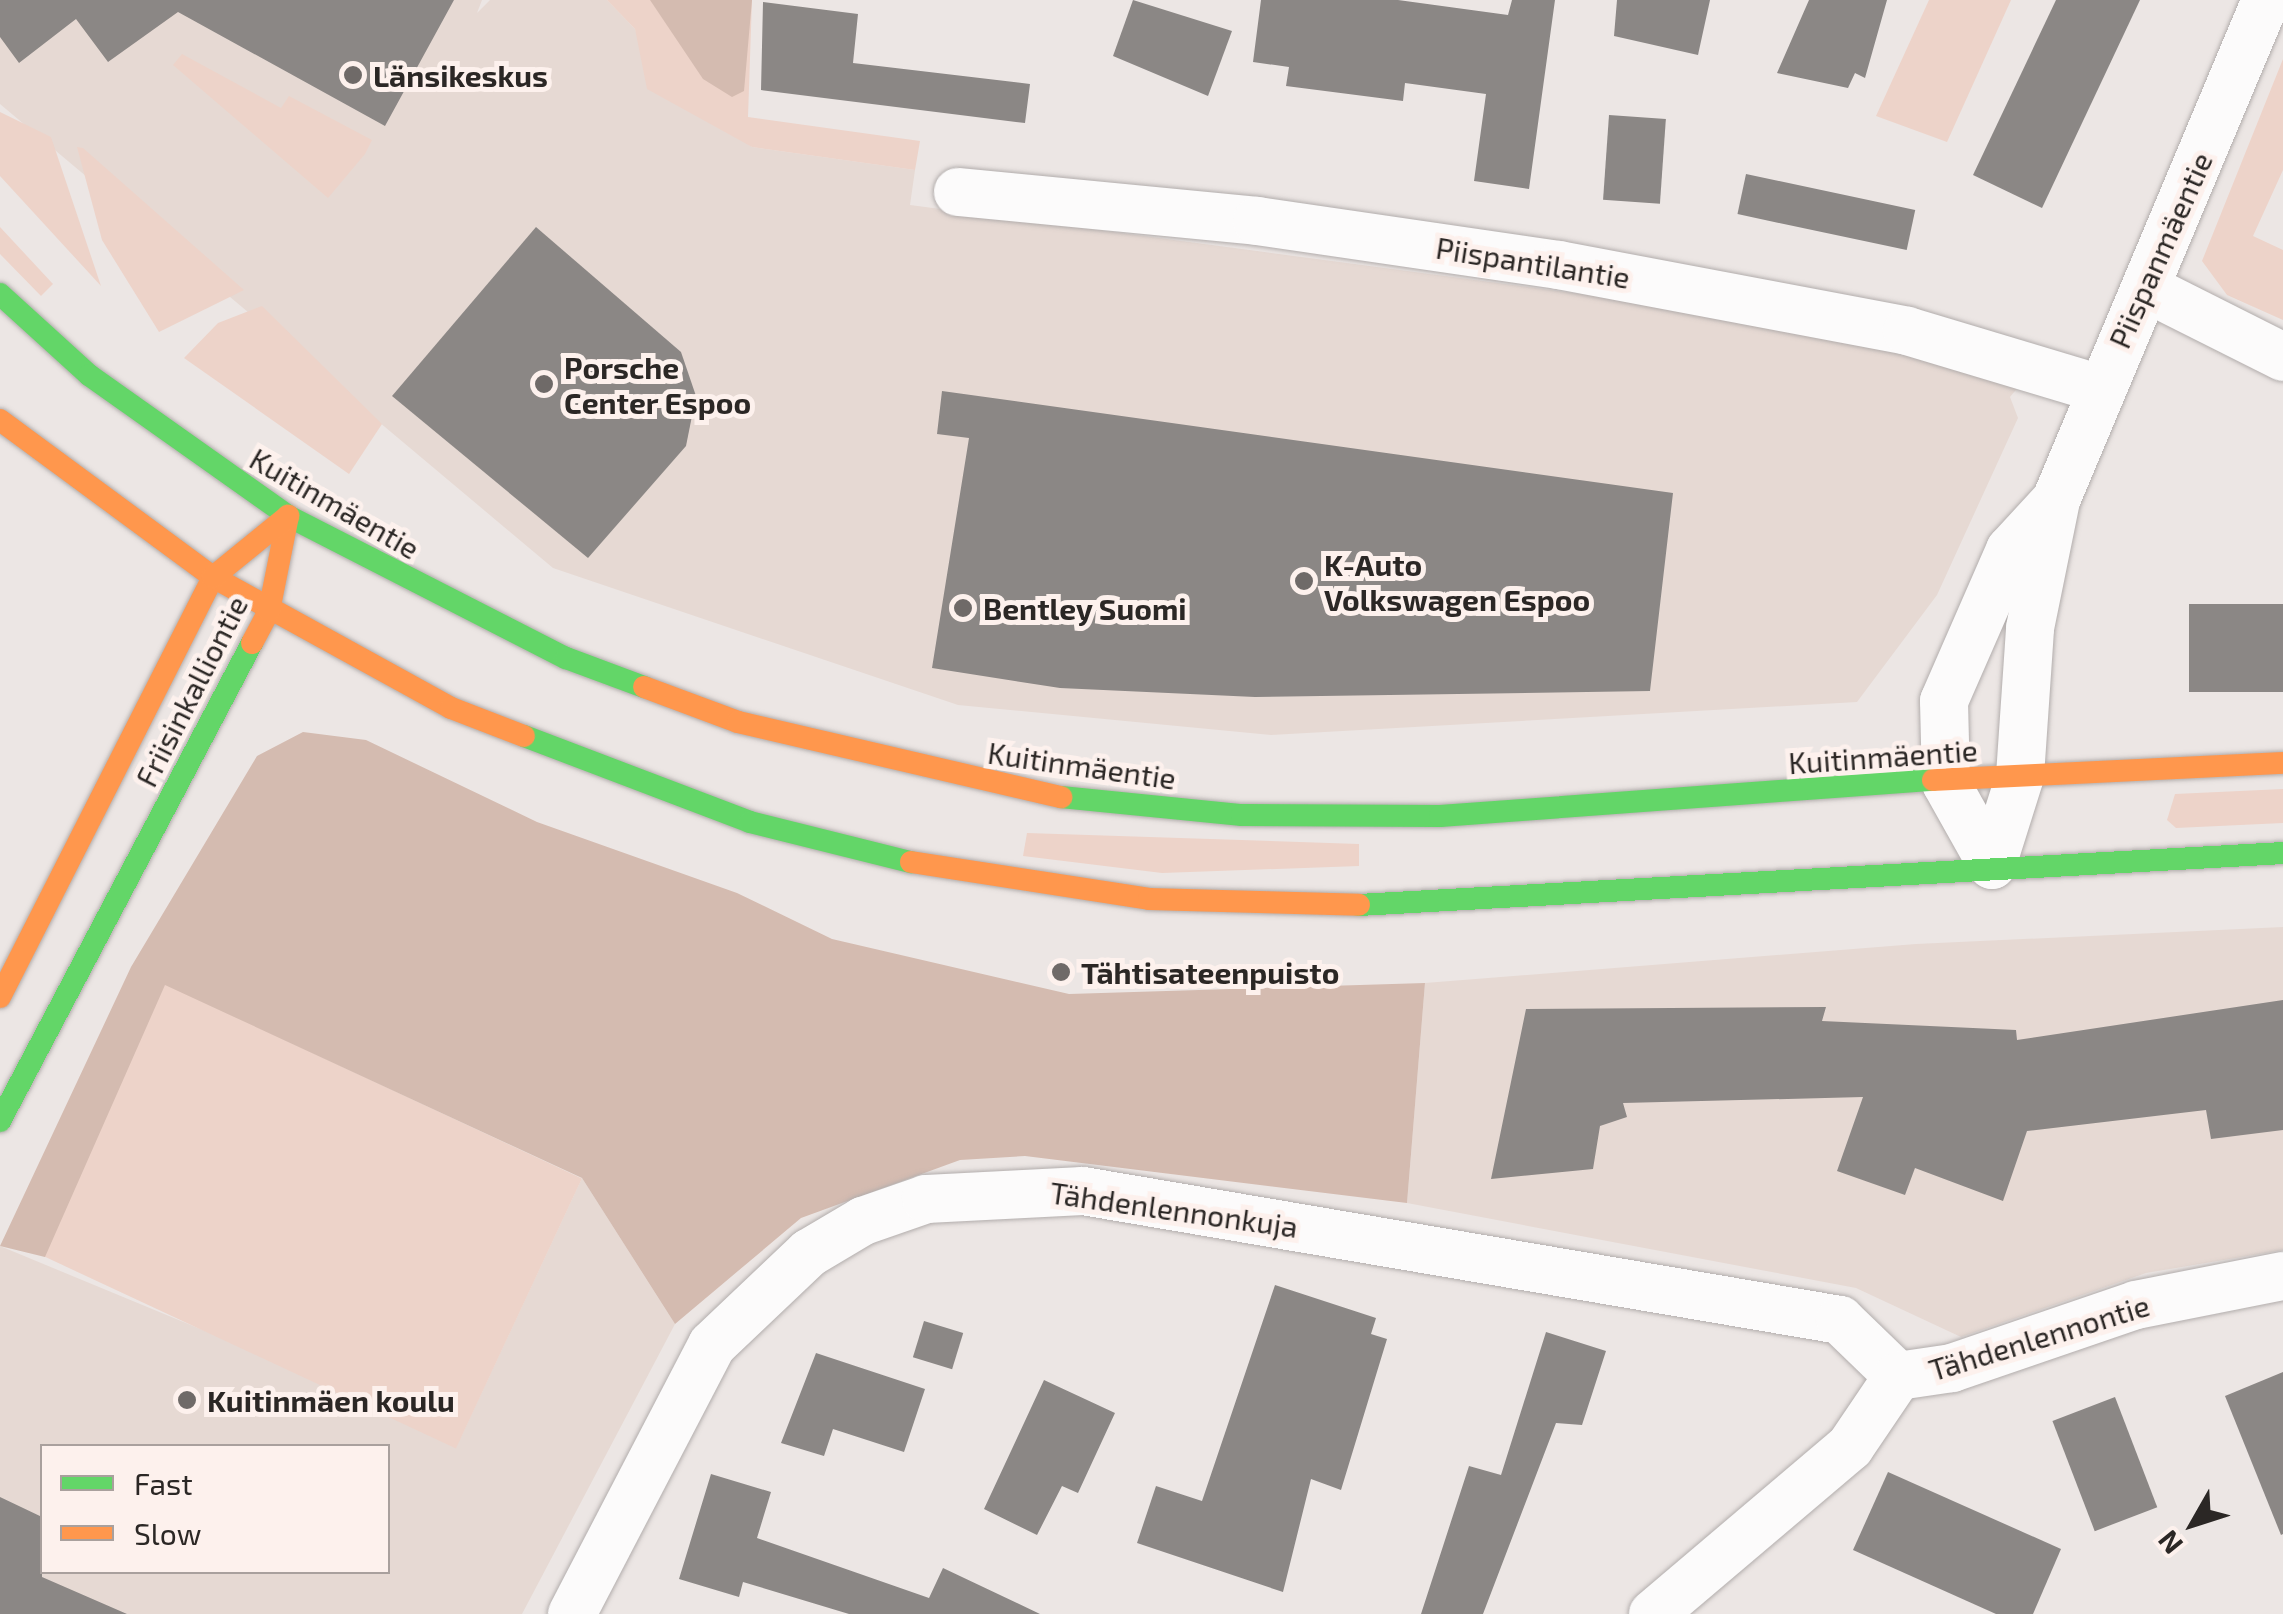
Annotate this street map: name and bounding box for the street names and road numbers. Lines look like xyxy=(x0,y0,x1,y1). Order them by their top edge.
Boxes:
street label: Piispanmäentie xyxy=(2101,147,2219,353)
street label: Piispantilantie xyxy=(1433,229,1633,295)
street label: Kuitinmäentie xyxy=(244,440,426,566)
street label: Friisinkalliontie xyxy=(127,590,255,792)
street label: Kuitinmäentie xyxy=(1787,731,1979,781)
street label: Kuitinmäentie xyxy=(986,734,1178,796)
street label: Tähdenlennonkuja xyxy=(1048,1174,1300,1244)
street label: Tähdenlennontie xyxy=(1924,1286,2154,1388)

